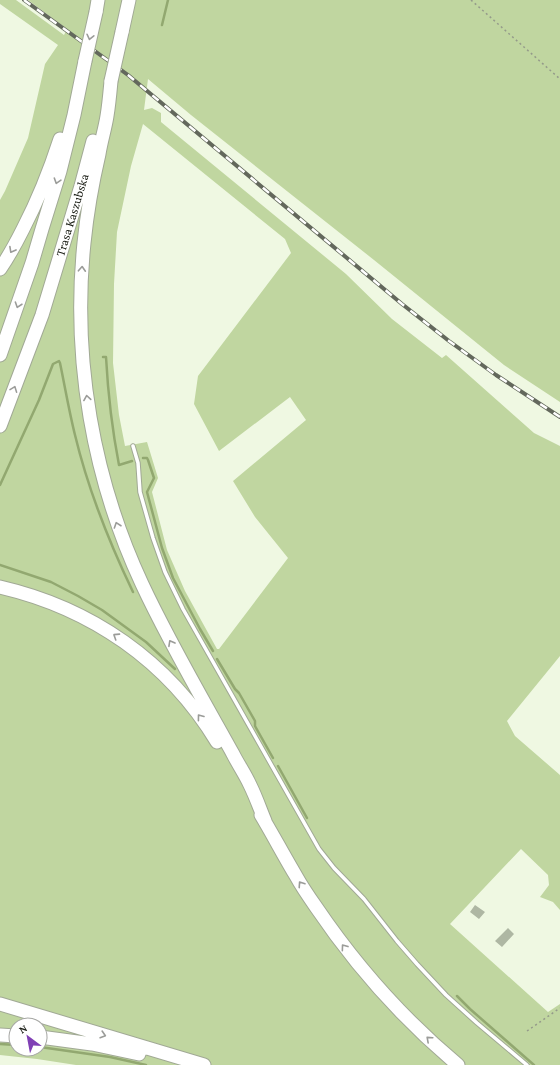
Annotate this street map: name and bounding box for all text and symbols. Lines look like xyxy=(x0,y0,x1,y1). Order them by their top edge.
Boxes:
one-way arrow xyxy=(87,33,95,40)
street label: Trasa Kaszubska xyxy=(52,172,92,258)
one-way arrow xyxy=(53,177,62,184)
one-way arrow xyxy=(9,245,17,253)
one-way arrow xyxy=(77,266,86,272)
one-way arrow xyxy=(14,301,23,308)
one-way arrow xyxy=(10,386,18,393)
one-way arrow xyxy=(83,395,92,402)
one-way arrow xyxy=(114,521,122,528)
one-way arrow xyxy=(113,633,120,641)
one-way arrow xyxy=(169,640,176,647)
one-way arrow xyxy=(198,714,205,721)
one-way arrow xyxy=(298,881,306,888)
one-way arrow xyxy=(342,944,349,951)
north arrow xyxy=(8,1017,48,1057)
text: N xyxy=(16,1021,29,1036)
one-way arrow xyxy=(100,1030,107,1039)
one-way arrow xyxy=(426,1037,433,1044)

